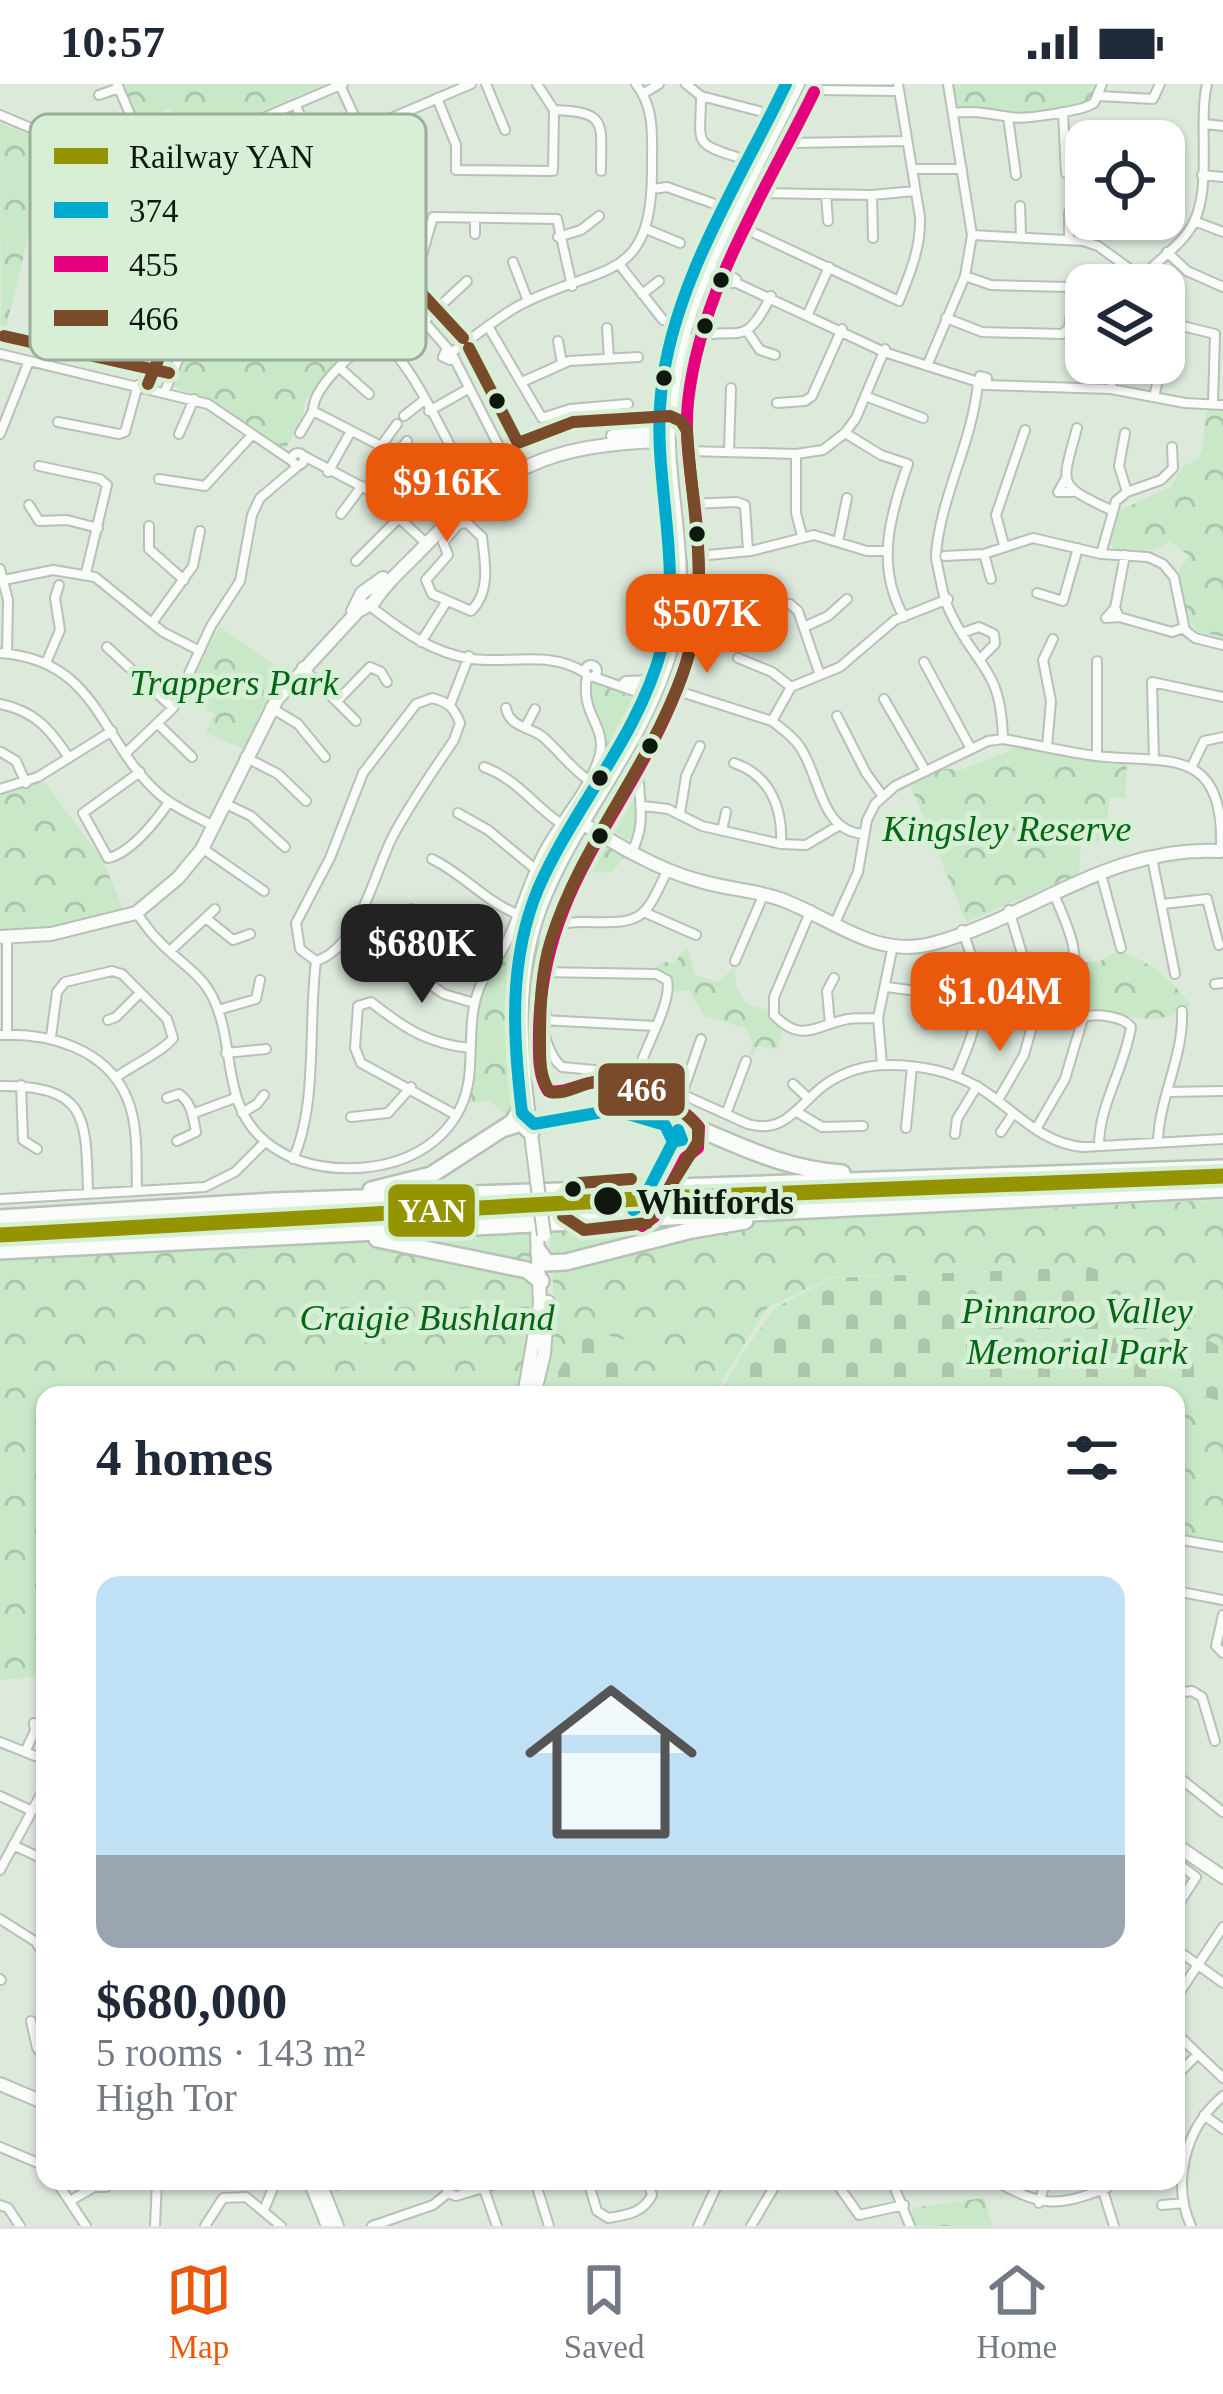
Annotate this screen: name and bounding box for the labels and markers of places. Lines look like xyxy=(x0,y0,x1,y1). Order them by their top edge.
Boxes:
unlabelled marker xyxy=(710,269,732,291)
unlabelled marker xyxy=(694,315,716,337)
unlabelled marker xyxy=(653,367,675,389)
unlabelled marker xyxy=(486,390,508,412)
pin: $916K xyxy=(363,443,531,545)
unlabelled marker xyxy=(686,523,708,545)
pin: $507K xyxy=(623,574,791,676)
unlabelled marker xyxy=(639,735,661,757)
unlabelled marker xyxy=(589,767,611,789)
unlabelled marker xyxy=(589,825,611,847)
pin: $680K xyxy=(338,904,506,1006)
pin: $1.04M xyxy=(902,952,1098,1054)
unlabelled marker xyxy=(562,1178,584,1200)
place label: Whitfords xyxy=(636,1182,794,1222)
marker: Whitfords xyxy=(591,1184,625,1218)

